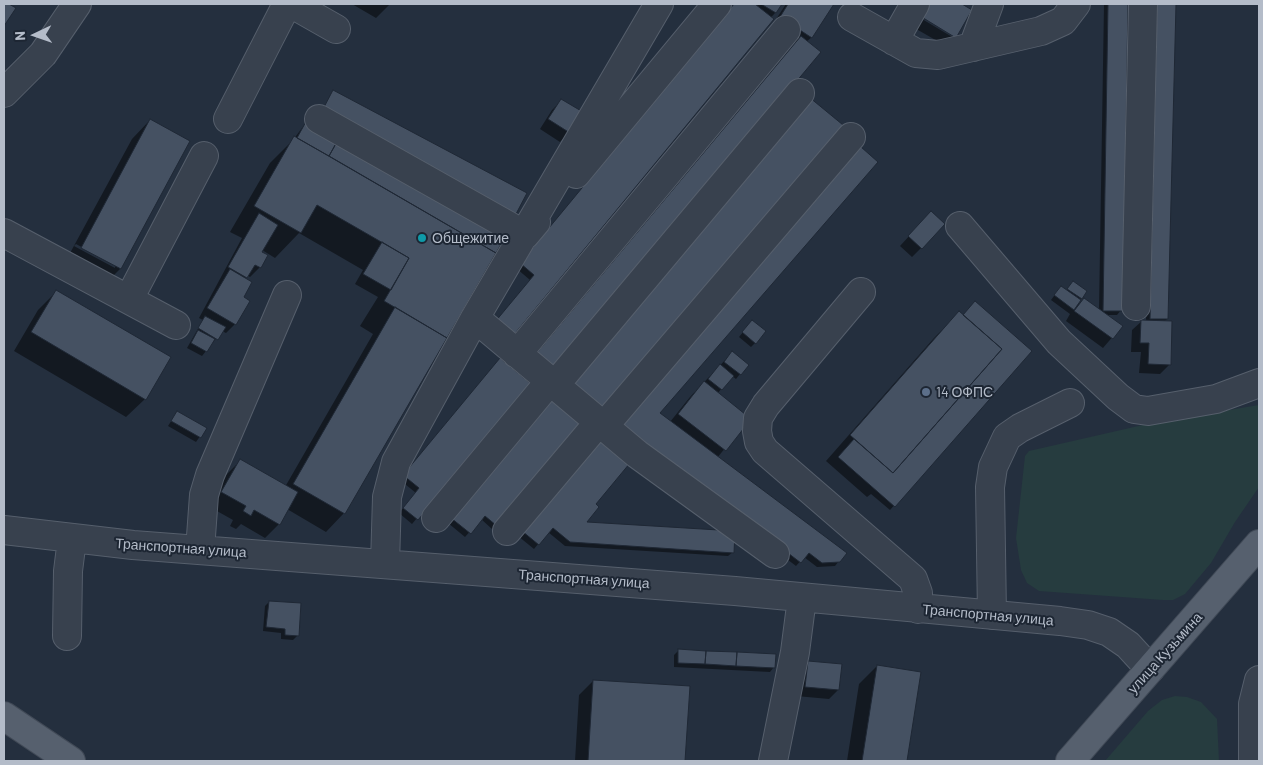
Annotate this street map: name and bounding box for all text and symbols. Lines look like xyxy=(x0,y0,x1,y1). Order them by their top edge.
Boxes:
north arrow xyxy=(10,10,60,60)
text: N xyxy=(11,31,28,41)
place label: Общежитие xyxy=(432,230,509,246)
marker: Общежитие xyxy=(416,232,428,244)
place label: 14 ОФПС xyxy=(936,384,993,400)
marker: 14 ОФПС xyxy=(920,386,932,398)
street label: Транспортная улица xyxy=(115,535,247,561)
street label: Транспортная улица xyxy=(518,566,650,592)
street label: Транспортная улица xyxy=(922,601,1054,629)
street label: улица Кузьмина xyxy=(1124,609,1206,697)

